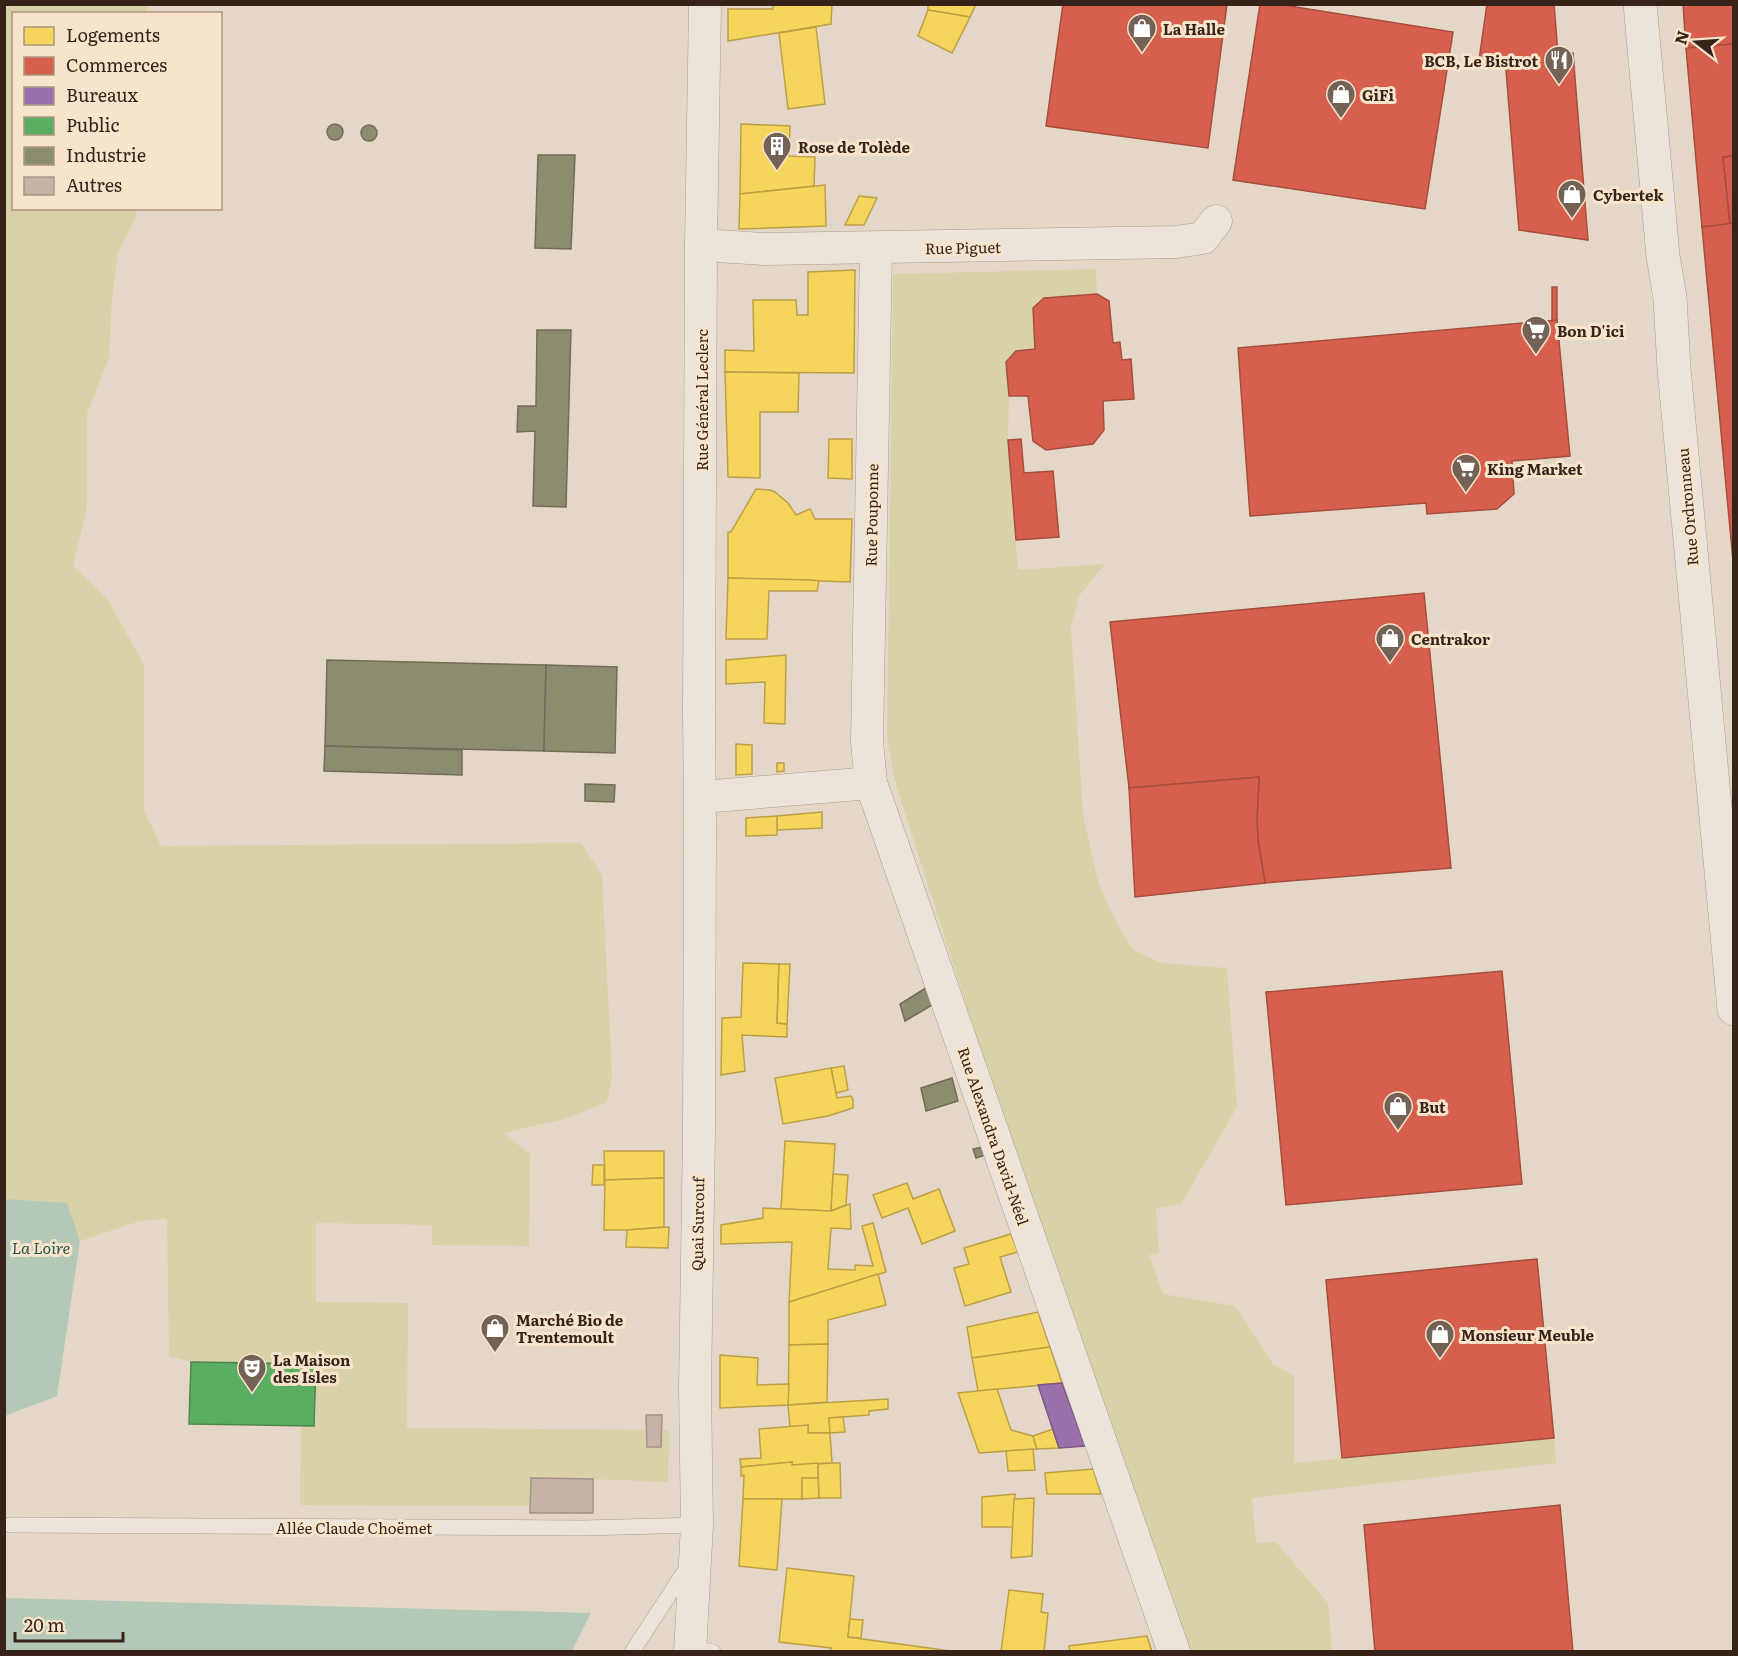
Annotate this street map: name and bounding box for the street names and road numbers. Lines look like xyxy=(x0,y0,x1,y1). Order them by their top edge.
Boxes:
street label: Rue Piguet xyxy=(925,235,1001,259)
street label: Rue Général Leclerc xyxy=(690,329,713,471)
street label: Rue Ordronneau xyxy=(1670,447,1704,567)
street label: Rue Pouponne xyxy=(859,463,883,567)
street label: Rue Alexandra David-Néel xyxy=(953,1044,1035,1228)
street label: Quai Surcouf xyxy=(685,1176,709,1271)
street label: Allée Claude Choëmet xyxy=(276,1516,432,1539)

